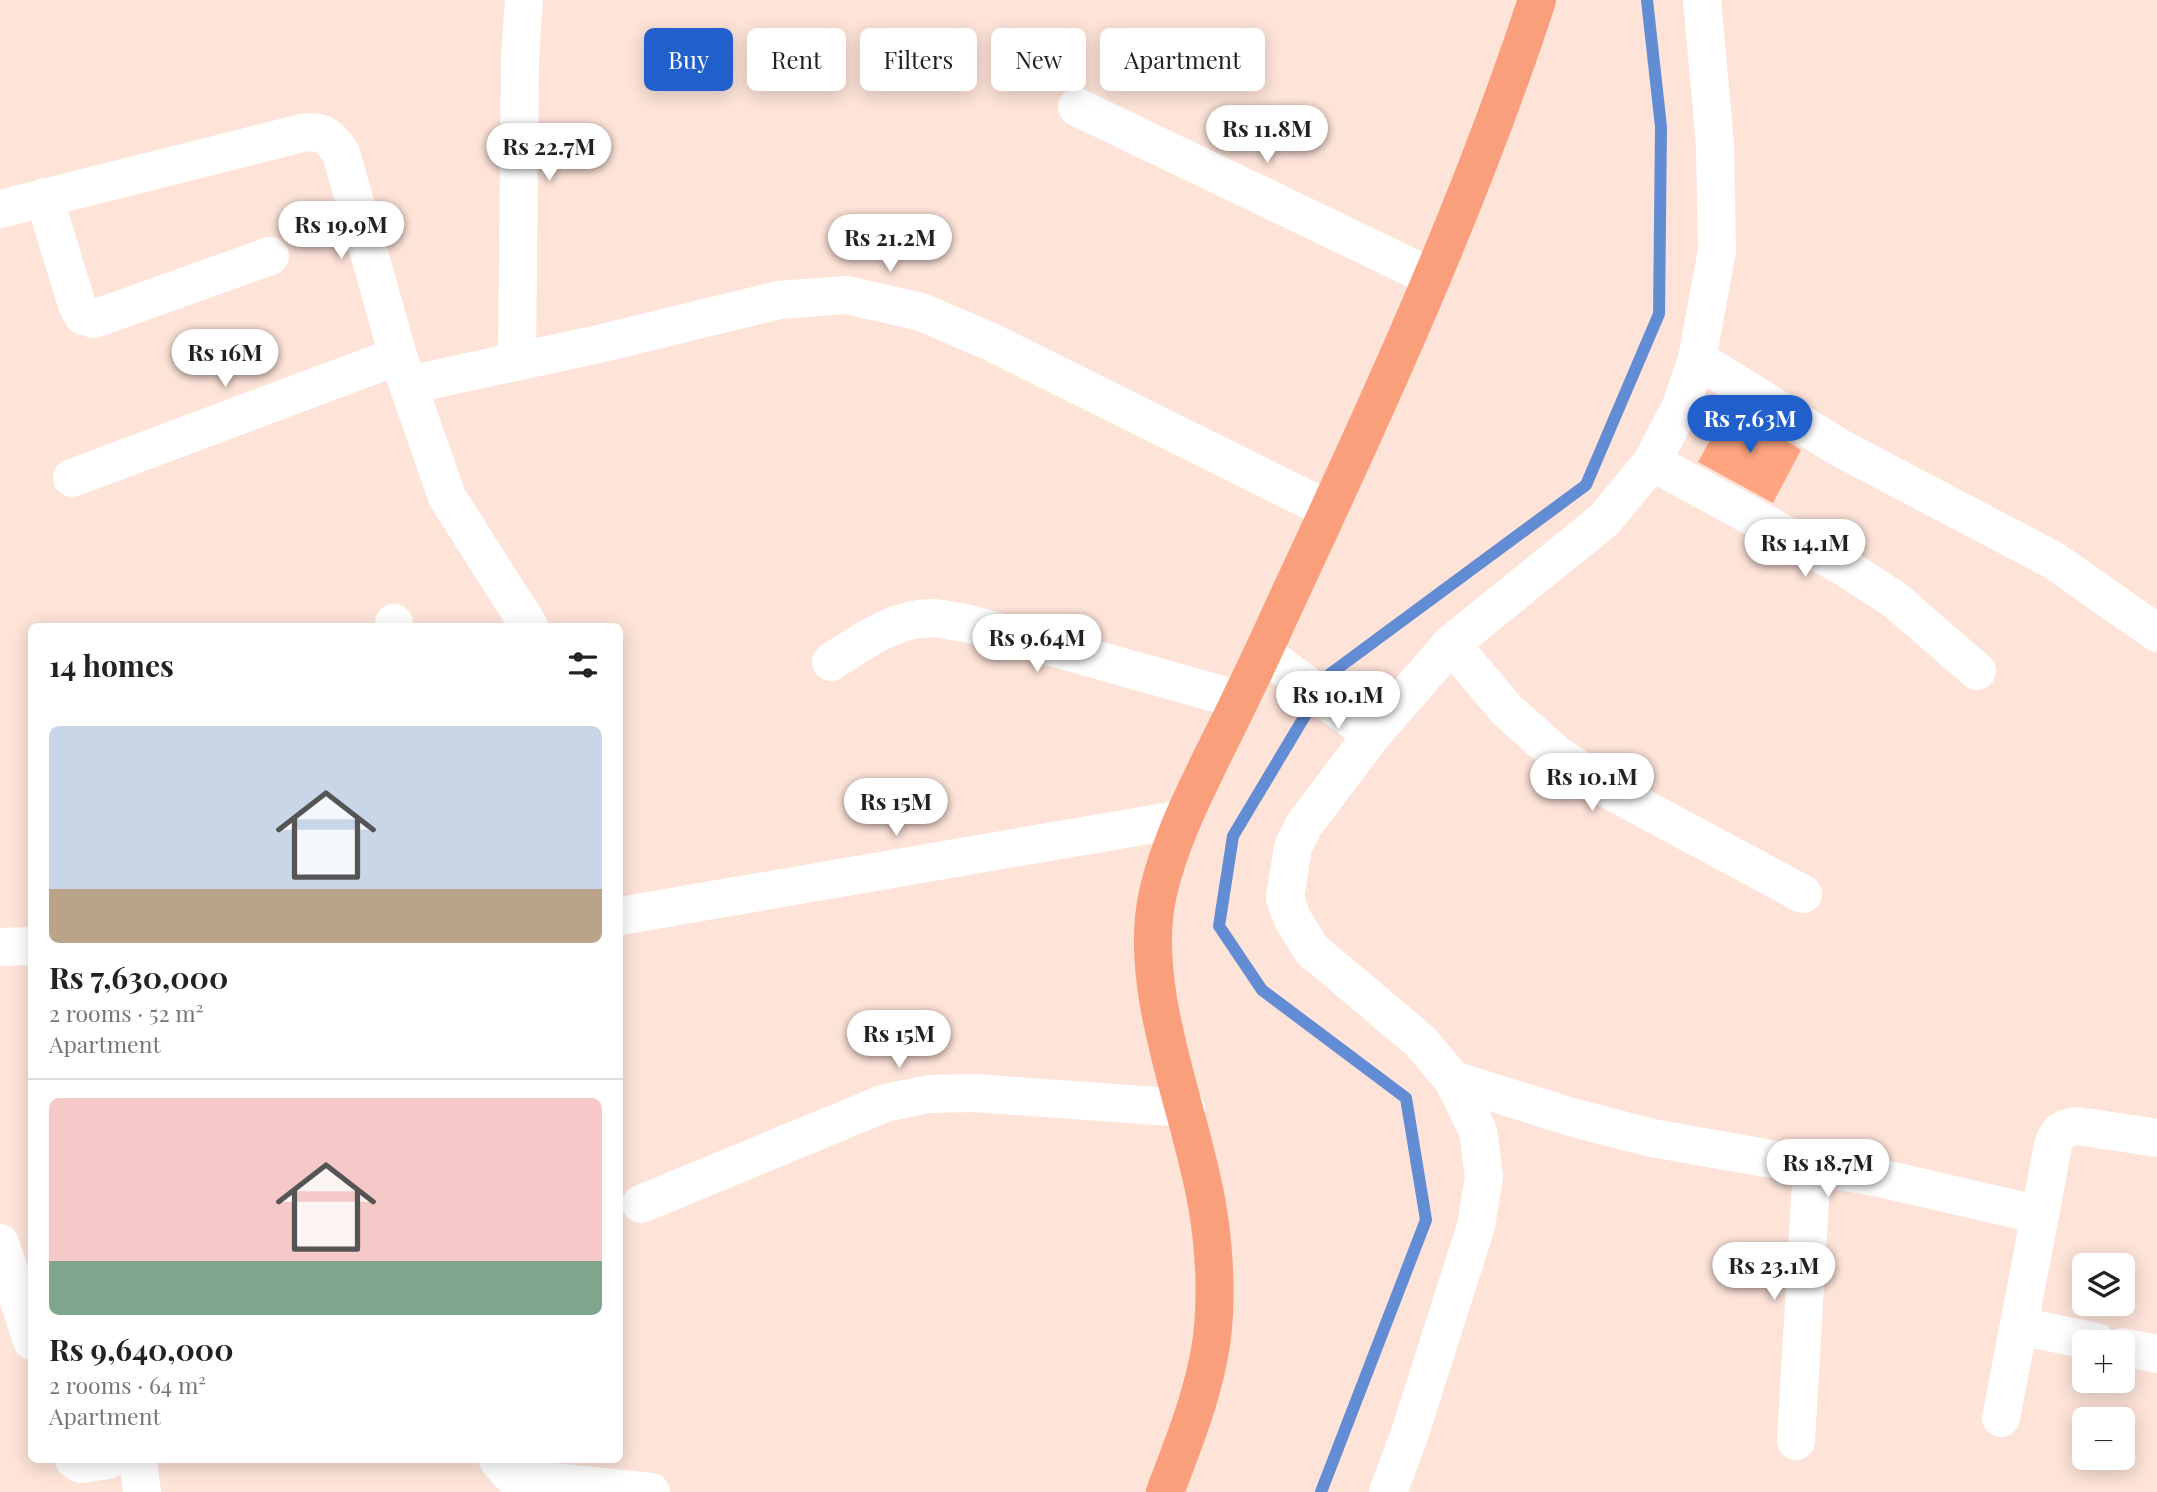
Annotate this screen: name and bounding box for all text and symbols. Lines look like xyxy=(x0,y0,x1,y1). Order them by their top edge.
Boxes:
chip: Buy xyxy=(644,28,733,91)
chip: Rent xyxy=(747,28,846,91)
chip: Filters xyxy=(860,28,977,91)
chip: New xyxy=(991,28,1086,91)
chip: Apartment xyxy=(1100,28,1265,91)
pin: Rs 11.8M xyxy=(1195,106,1339,165)
text: Rs 11.8M xyxy=(1222,112,1312,143)
pin: Rs 22.7M xyxy=(477,124,621,183)
text: Rs 22.7M xyxy=(502,130,596,161)
pin: Rs 19.9M xyxy=(269,202,413,261)
text: Rs 19.9M xyxy=(294,208,388,239)
pin: Rs 21.2M xyxy=(818,215,962,274)
text: Rs 21.2M xyxy=(844,221,936,252)
pin: Rs 16M xyxy=(168,330,282,389)
text: Rs 16M xyxy=(188,336,262,367)
pin: Rs 7.63M xyxy=(1678,396,1822,455)
text: Rs 7.63M xyxy=(1703,402,1797,433)
pin: Rs 14.1M xyxy=(1733,520,1877,579)
text: Rs 14.1M xyxy=(1760,526,1850,557)
pin: Rs 9.64M xyxy=(965,614,1109,674)
text: Rs 9.64M xyxy=(988,621,1086,652)
text: 14 homes xyxy=(49,645,174,685)
icon: filters xyxy=(564,646,602,684)
pin: Rs 10.1M xyxy=(1266,672,1410,731)
text: Rs 10.1M xyxy=(1292,678,1384,709)
pin: Rs 10.1M xyxy=(1520,754,1664,813)
text: Rs 10.1M xyxy=(1546,760,1638,791)
icon: home xyxy=(263,772,389,898)
pin: Rs 15M xyxy=(839,778,953,838)
text: Rs 15M xyxy=(860,785,932,816)
text: Rs 7,630,000 xyxy=(49,957,228,997)
text: 2 rooms · 52 m² xyxy=(49,997,203,1028)
pin: Rs 15M xyxy=(842,1010,956,1070)
text: Rs 15M xyxy=(863,1017,935,1048)
text: Apartment xyxy=(49,1028,161,1059)
pin: Rs 18.7M xyxy=(1756,1140,1900,1199)
icon: home xyxy=(263,1144,389,1270)
text: Rs 18.7M xyxy=(1782,1146,1874,1177)
pin: Rs 23.1M xyxy=(1702,1242,1846,1302)
text: Rs 23.1M xyxy=(1728,1249,1820,1280)
map controls xyxy=(2072,1253,2135,1470)
button: layers xyxy=(2072,1253,2135,1316)
text: Rs 9,640,000 xyxy=(49,1329,234,1369)
button: + xyxy=(2072,1330,2135,1393)
text: 2 rooms · 64 m² xyxy=(49,1369,206,1400)
text: Apartment xyxy=(49,1400,161,1431)
button: − xyxy=(2072,1407,2135,1470)

